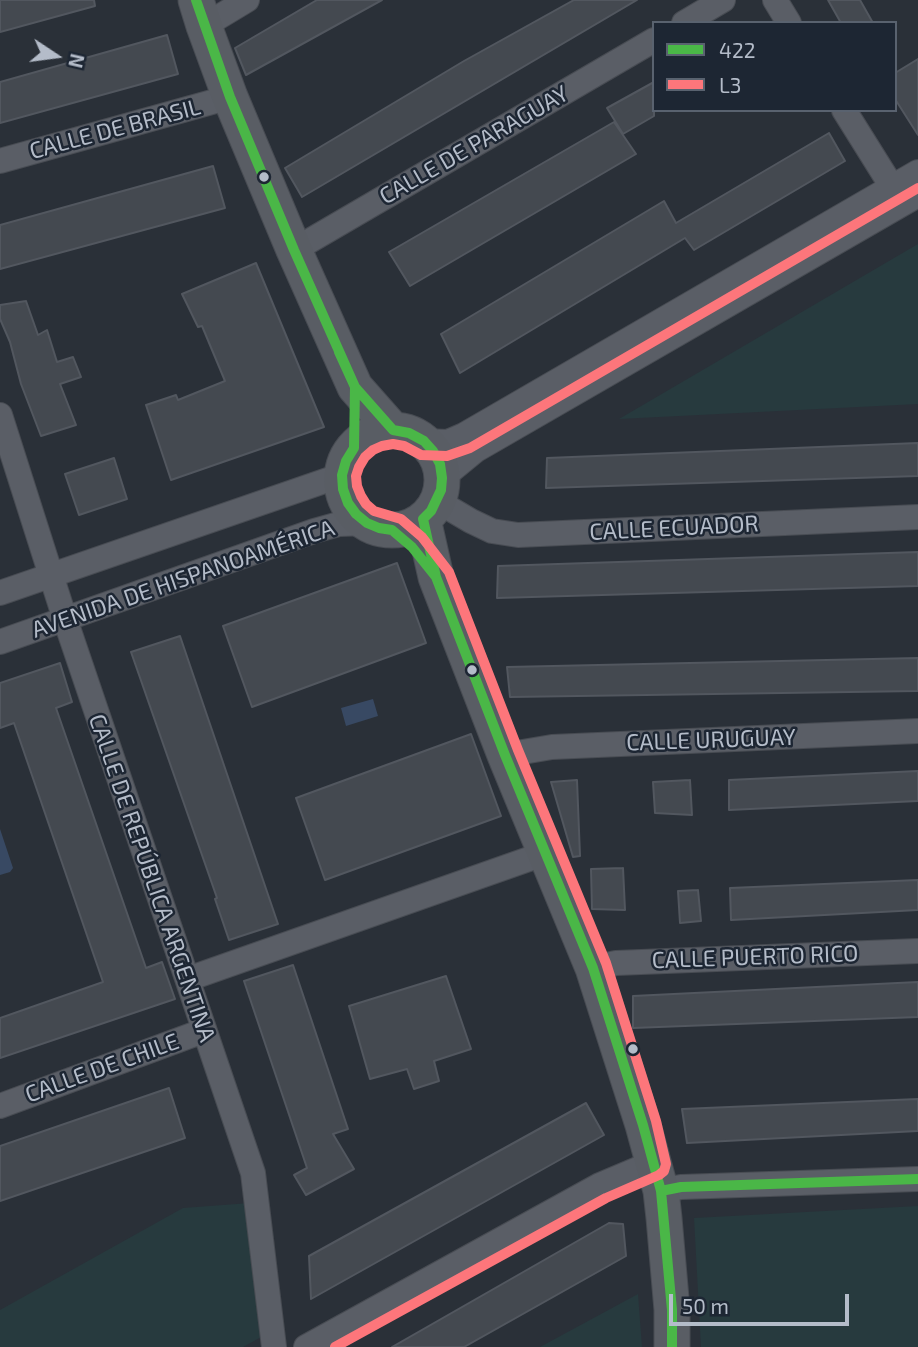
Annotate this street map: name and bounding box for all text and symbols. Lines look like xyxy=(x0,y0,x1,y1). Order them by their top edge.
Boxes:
north arrow xyxy=(21,21,91,91)
legend xyxy=(652,21,897,112)
text: 422 xyxy=(719,37,756,62)
text: N xyxy=(64,52,90,70)
text: L3 xyxy=(719,72,741,97)
street label: CALLE DE PARAGUAY xyxy=(375,80,573,210)
street label: CALLE DE BRASIL xyxy=(26,93,204,165)
unlabelled marker xyxy=(257,170,271,184)
street label: CALLE ECUADOR xyxy=(589,510,759,546)
street label: AVENIDA DE HISPANOAMÉRICA xyxy=(28,514,338,644)
unlabelled marker xyxy=(465,663,479,677)
street label: CALLE DE REPÚBLICA ARGENTINA xyxy=(83,710,221,1046)
street label: CALLE URUGUAY xyxy=(626,723,796,757)
street label: CALLE PUERTO RICO xyxy=(651,940,859,974)
street label: CALLE DE CHILE xyxy=(21,1027,183,1109)
unlabelled marker xyxy=(626,1042,640,1056)
scale bar xyxy=(673,1280,853,1324)
text: 50 m xyxy=(682,1293,729,1318)

